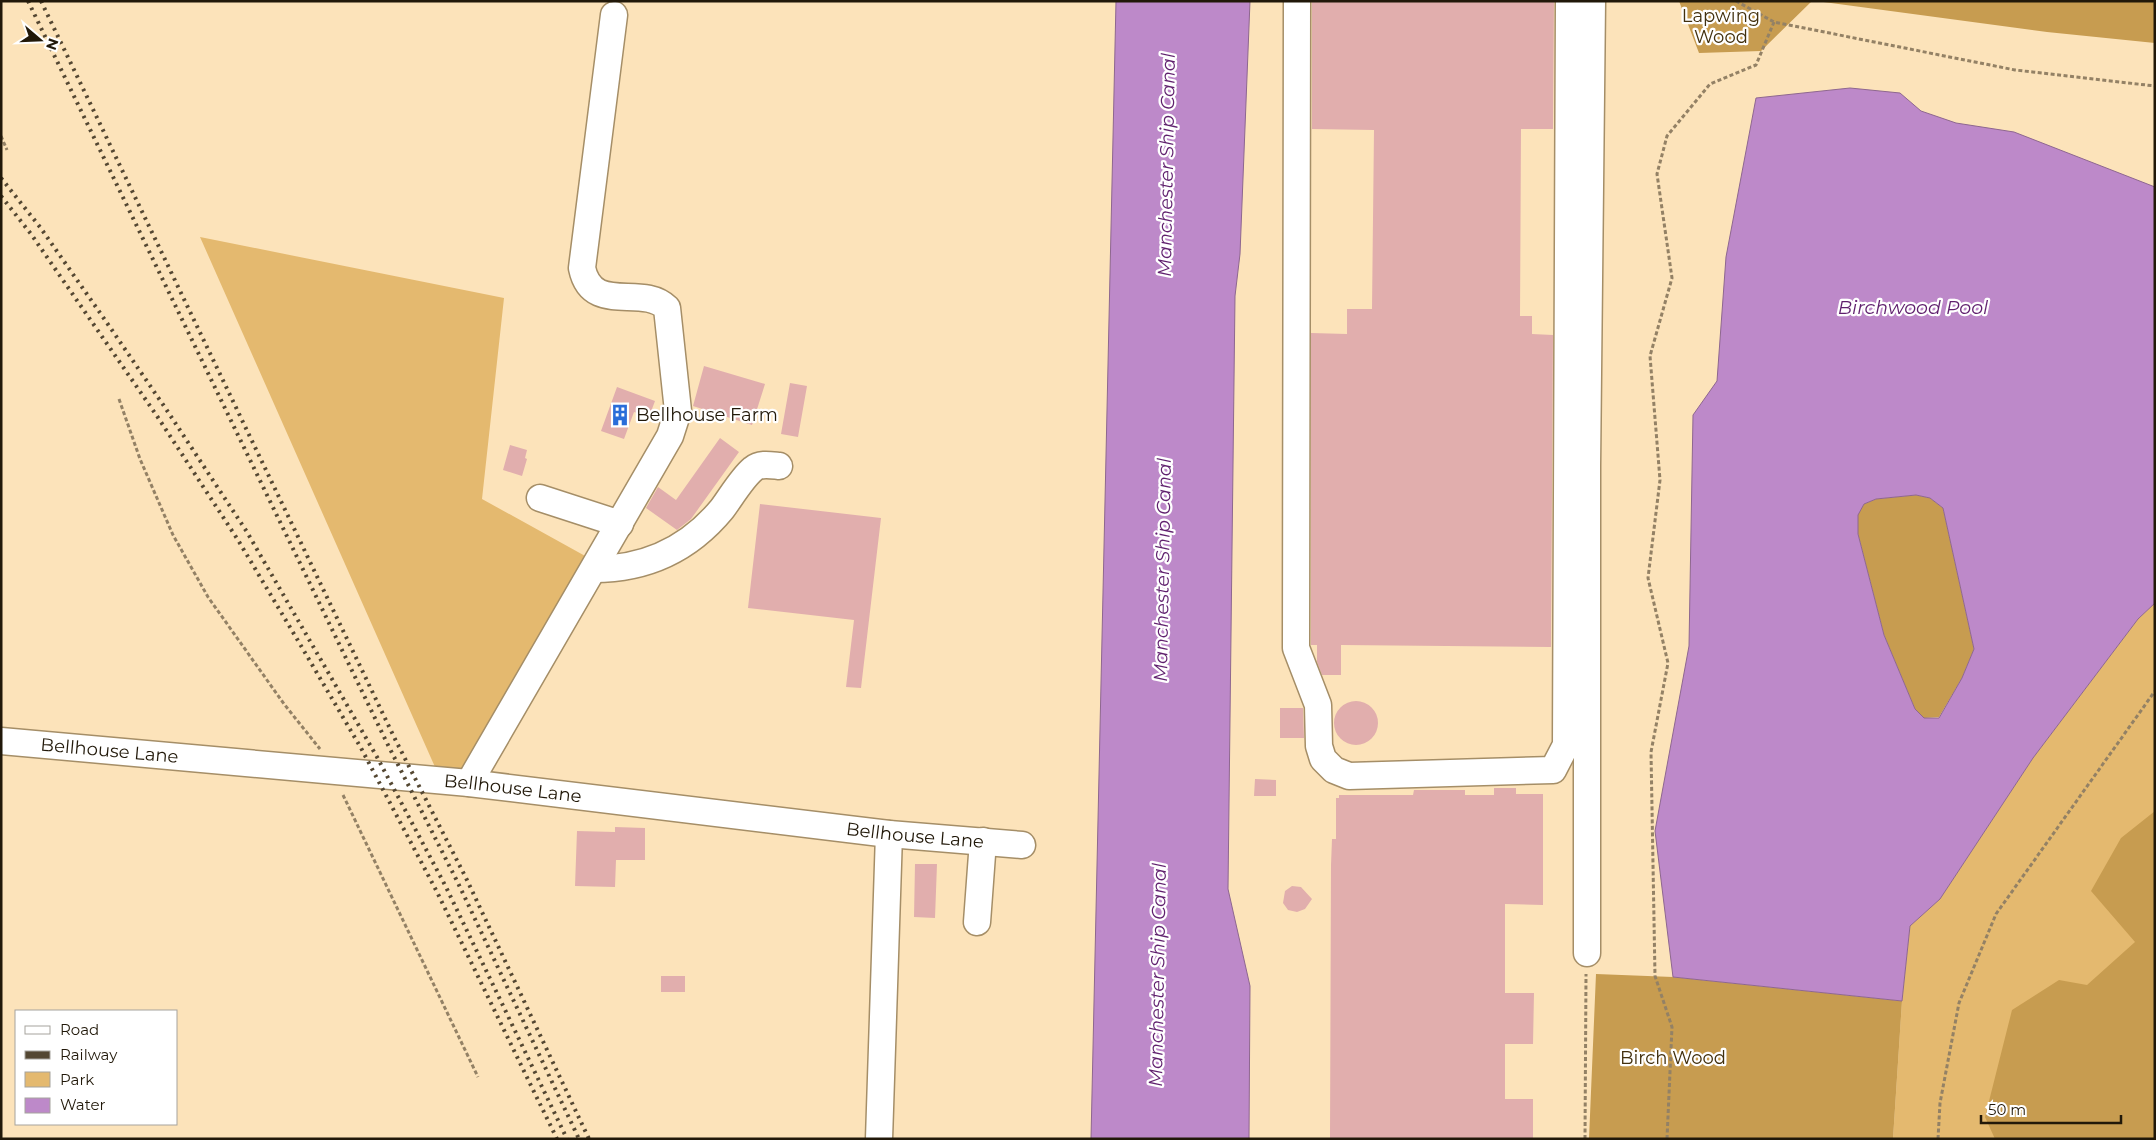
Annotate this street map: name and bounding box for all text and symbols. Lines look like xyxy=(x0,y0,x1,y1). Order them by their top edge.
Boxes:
park label: Lapwing Wood xyxy=(1682,5,1760,48)
north arrow xyxy=(15,15,65,65)
text: N xyxy=(42,36,63,53)
water label: Manchester Ship Canal xyxy=(1153,52,1180,277)
water label: Birchwood Pool xyxy=(1838,296,1989,319)
building icon: Bellhouse Farm xyxy=(607,402,633,428)
place label: Bellhouse Farm xyxy=(636,404,778,426)
water label: Manchester Ship Canal xyxy=(1149,457,1176,682)
street label: Bellhouse Lane xyxy=(40,734,180,768)
street label: Bellhouse Lane xyxy=(443,770,583,808)
street label: Bellhouse Lane xyxy=(845,818,985,853)
water label: Manchester Ship Canal xyxy=(1144,862,1171,1087)
legend xyxy=(15,1010,178,1125)
text: Road xyxy=(60,1020,99,1039)
text: Railway xyxy=(60,1045,118,1064)
park label: Birch Wood xyxy=(1620,1047,1726,1069)
text: Park xyxy=(60,1070,94,1089)
scale bar xyxy=(1981,1092,2121,1124)
text: Water xyxy=(60,1095,106,1114)
text: 50 m xyxy=(1988,1100,2026,1119)

